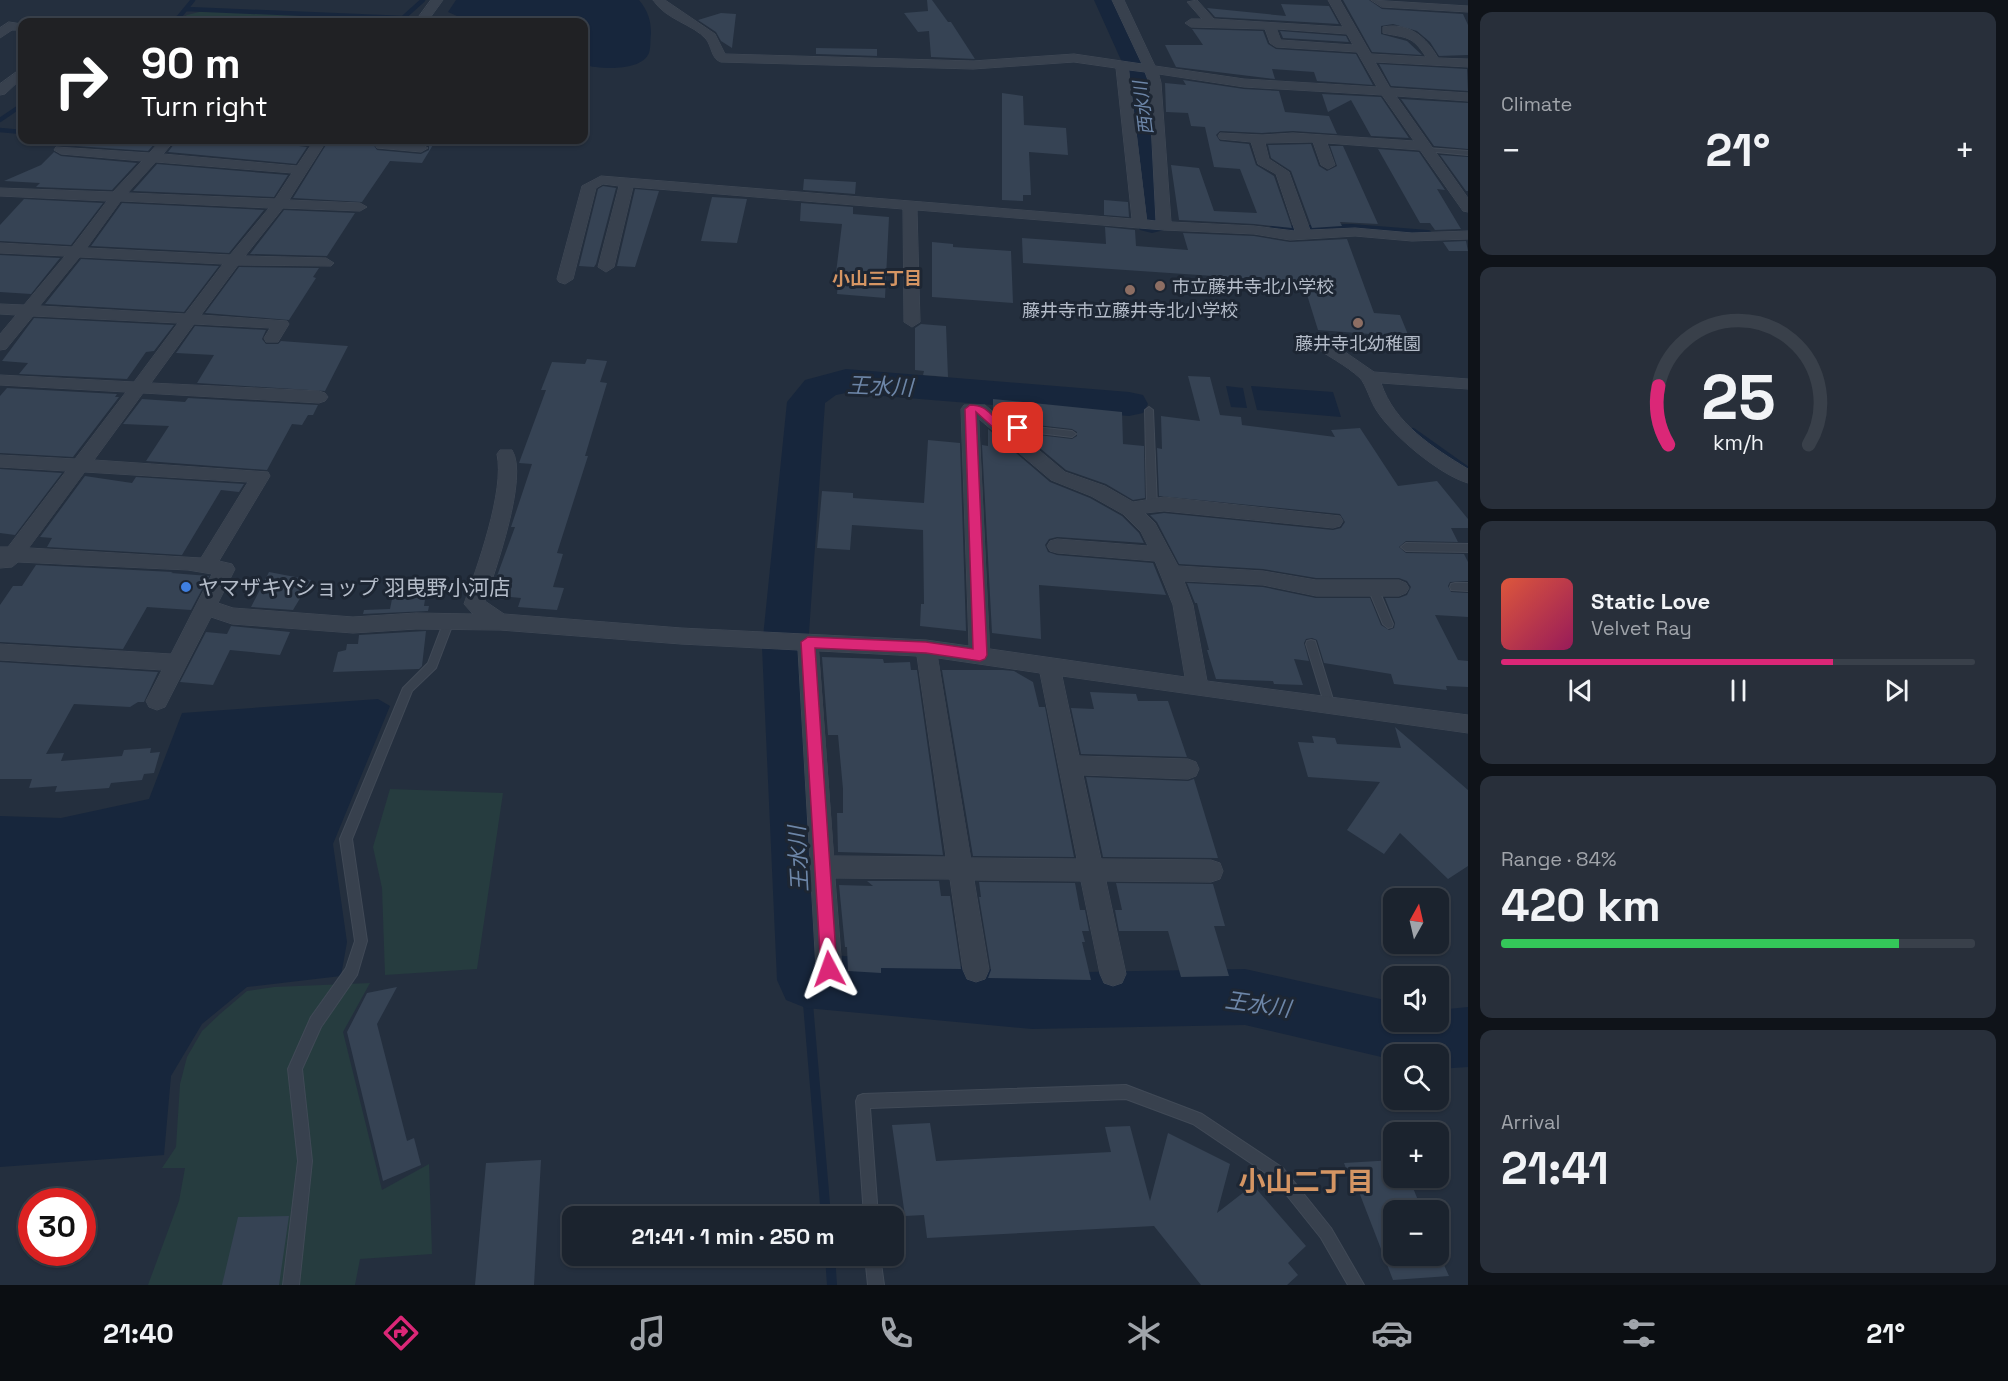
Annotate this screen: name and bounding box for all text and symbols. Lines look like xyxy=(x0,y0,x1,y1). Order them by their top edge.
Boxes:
text: 90 m xyxy=(141,37,241,90)
icon: right xyxy=(42,42,120,120)
water label: 西水川 xyxy=(1128,78,1158,136)
text: Turn right xyxy=(141,89,268,124)
text: Climate xyxy=(1501,91,1572,117)
text: 21° xyxy=(1706,122,1770,179)
text: − xyxy=(1501,130,1521,172)
text: + xyxy=(1955,130,1975,172)
district label: 小山三丁目 xyxy=(832,267,922,290)
place label: 市立藤井寺北小学校 xyxy=(1172,275,1334,298)
marker: 市立藤井寺北小学校 xyxy=(1153,279,1167,293)
marker: 藤井寺市立藤井寺北小学校 xyxy=(1123,283,1137,297)
place label: 藤井寺市立藤井寺北小学校 xyxy=(1022,299,1238,322)
marker: 藤井寺北幼稚園 xyxy=(1351,316,1365,330)
place label: 藤井寺北幼稚園 xyxy=(1295,332,1421,355)
text: 25 xyxy=(1701,358,1775,437)
water label: 王水川 xyxy=(847,371,915,401)
pin xyxy=(992,402,1043,453)
icon: arrive xyxy=(1001,411,1034,444)
text: km/h xyxy=(1712,429,1764,456)
place label: ヤマザキYショップ 羽曳野小河店 xyxy=(198,574,510,601)
marker: ヤマザキYショップ 羽曳野小河店 xyxy=(179,580,193,594)
text: Static Love xyxy=(1591,587,1710,615)
text: Velvet Ray xyxy=(1591,615,1692,641)
icon: previous xyxy=(1564,674,1597,707)
icon: pause xyxy=(1722,674,1755,707)
icon: next xyxy=(1880,674,1913,707)
water label: 王水川 xyxy=(782,823,814,893)
text: Range · 84% xyxy=(1501,846,1616,872)
text: 420 km xyxy=(1501,877,1661,934)
north arrow xyxy=(1383,888,1449,954)
map controls xyxy=(1383,888,1449,1266)
position arrow xyxy=(797,937,861,1001)
button: sound xyxy=(1383,966,1449,1032)
water label: 王水川 xyxy=(1223,986,1295,1023)
button: search xyxy=(1383,1044,1449,1110)
text: Arrival xyxy=(1501,1109,1560,1135)
button: + xyxy=(1383,1122,1449,1188)
text: 21:41 xyxy=(1501,1140,1609,1197)
district label: 小山二丁目 xyxy=(1239,1164,1374,1199)
speed limit sign: 30 xyxy=(18,1188,96,1266)
button: − xyxy=(1383,1200,1449,1266)
text: 21:41 · 1 min · 250 m xyxy=(631,1222,835,1250)
icon: directions xyxy=(380,1312,422,1354)
icon: music xyxy=(627,1312,669,1354)
icon: phone xyxy=(875,1312,917,1354)
icon: climate xyxy=(1123,1312,1165,1354)
icon: car xyxy=(1371,1312,1413,1354)
icon: filters xyxy=(1618,1312,1660,1354)
text: 21:40 xyxy=(103,1316,174,1351)
text: 21° xyxy=(1866,1316,1905,1351)

